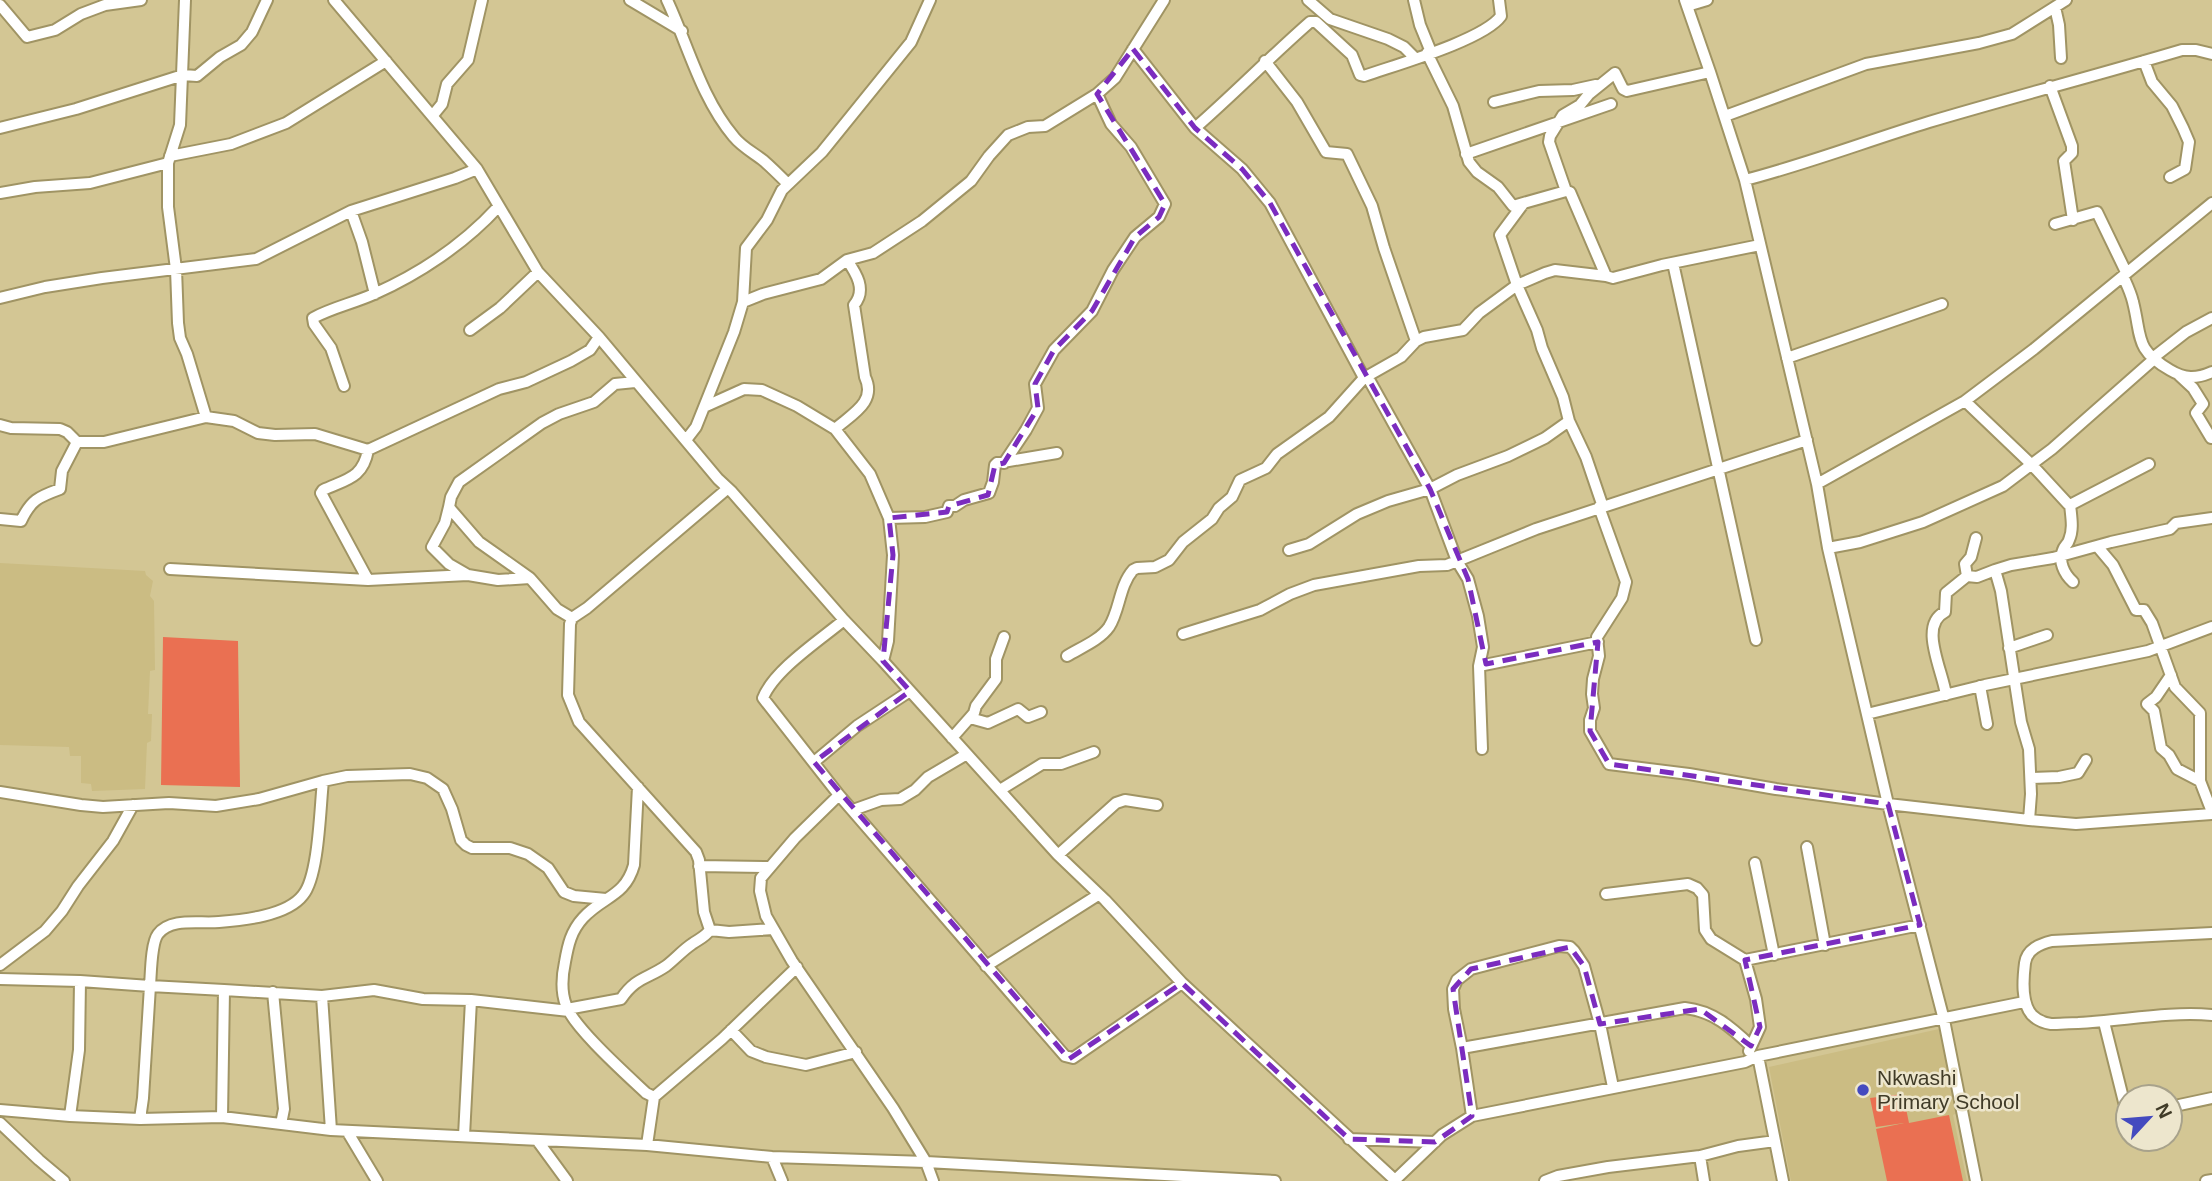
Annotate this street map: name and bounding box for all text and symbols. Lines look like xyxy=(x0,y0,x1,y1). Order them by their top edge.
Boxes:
place label: Nkwashi Primary School xyxy=(1877,1066,2019,1113)
marker: Nkwashi Primary School xyxy=(1855,1082,1871,1098)
north arrow xyxy=(2114,1083,2184,1153)
text: N xyxy=(2151,1100,2176,1122)

